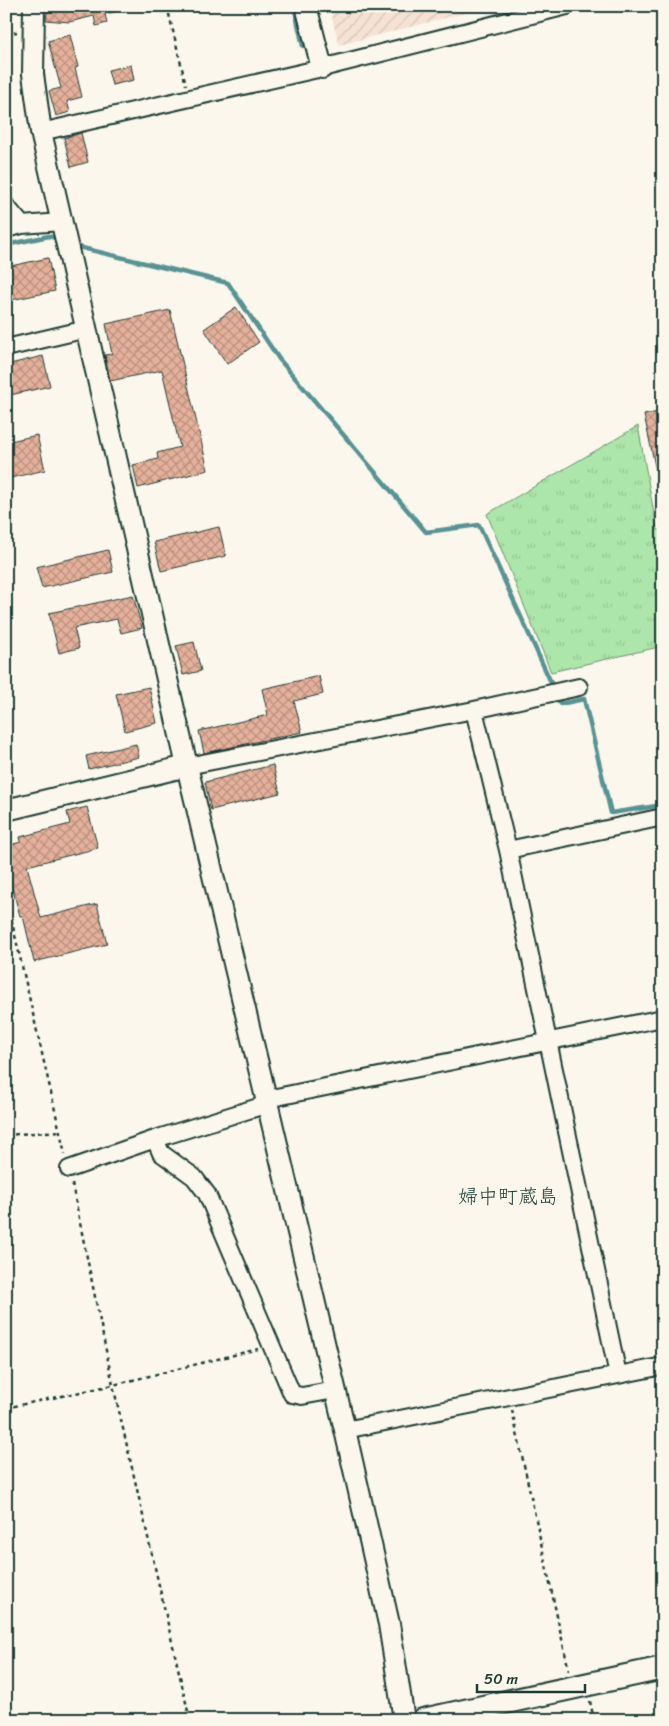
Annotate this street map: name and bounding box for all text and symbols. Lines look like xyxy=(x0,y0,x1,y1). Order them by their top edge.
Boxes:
district label: 婦中町蔵島 xyxy=(458,1179,558,1214)
scale bar xyxy=(477,1661,584,1693)
text: 50 m xyxy=(484,1666,519,1692)

